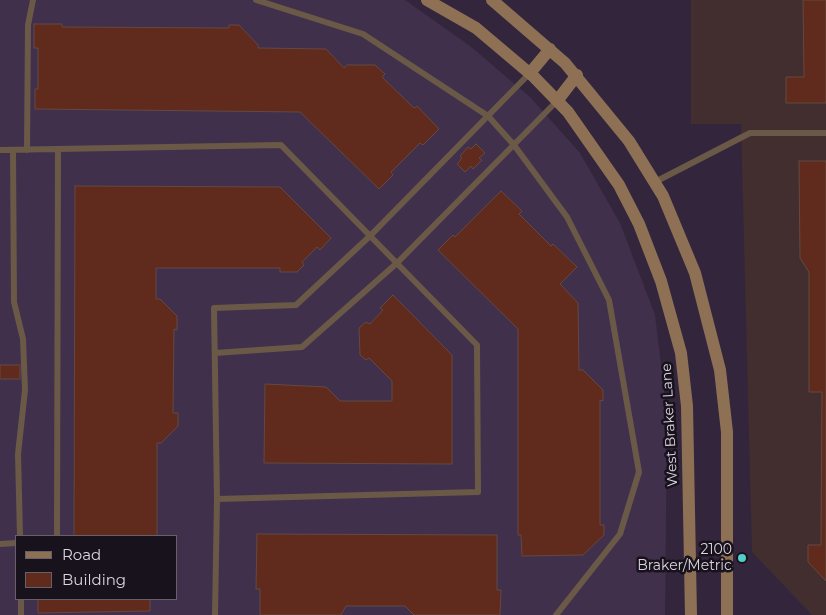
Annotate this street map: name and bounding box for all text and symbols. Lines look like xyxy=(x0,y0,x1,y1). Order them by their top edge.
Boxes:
street label: West Braker Lane xyxy=(658,363,682,487)
legend xyxy=(15,535,178,600)
place label: 2100 Braker/Metric xyxy=(637,542,732,574)
text: Road xyxy=(62,545,101,564)
marker: 2100 Braker/Metric xyxy=(736,552,748,564)
text: Building xyxy=(62,570,126,589)

